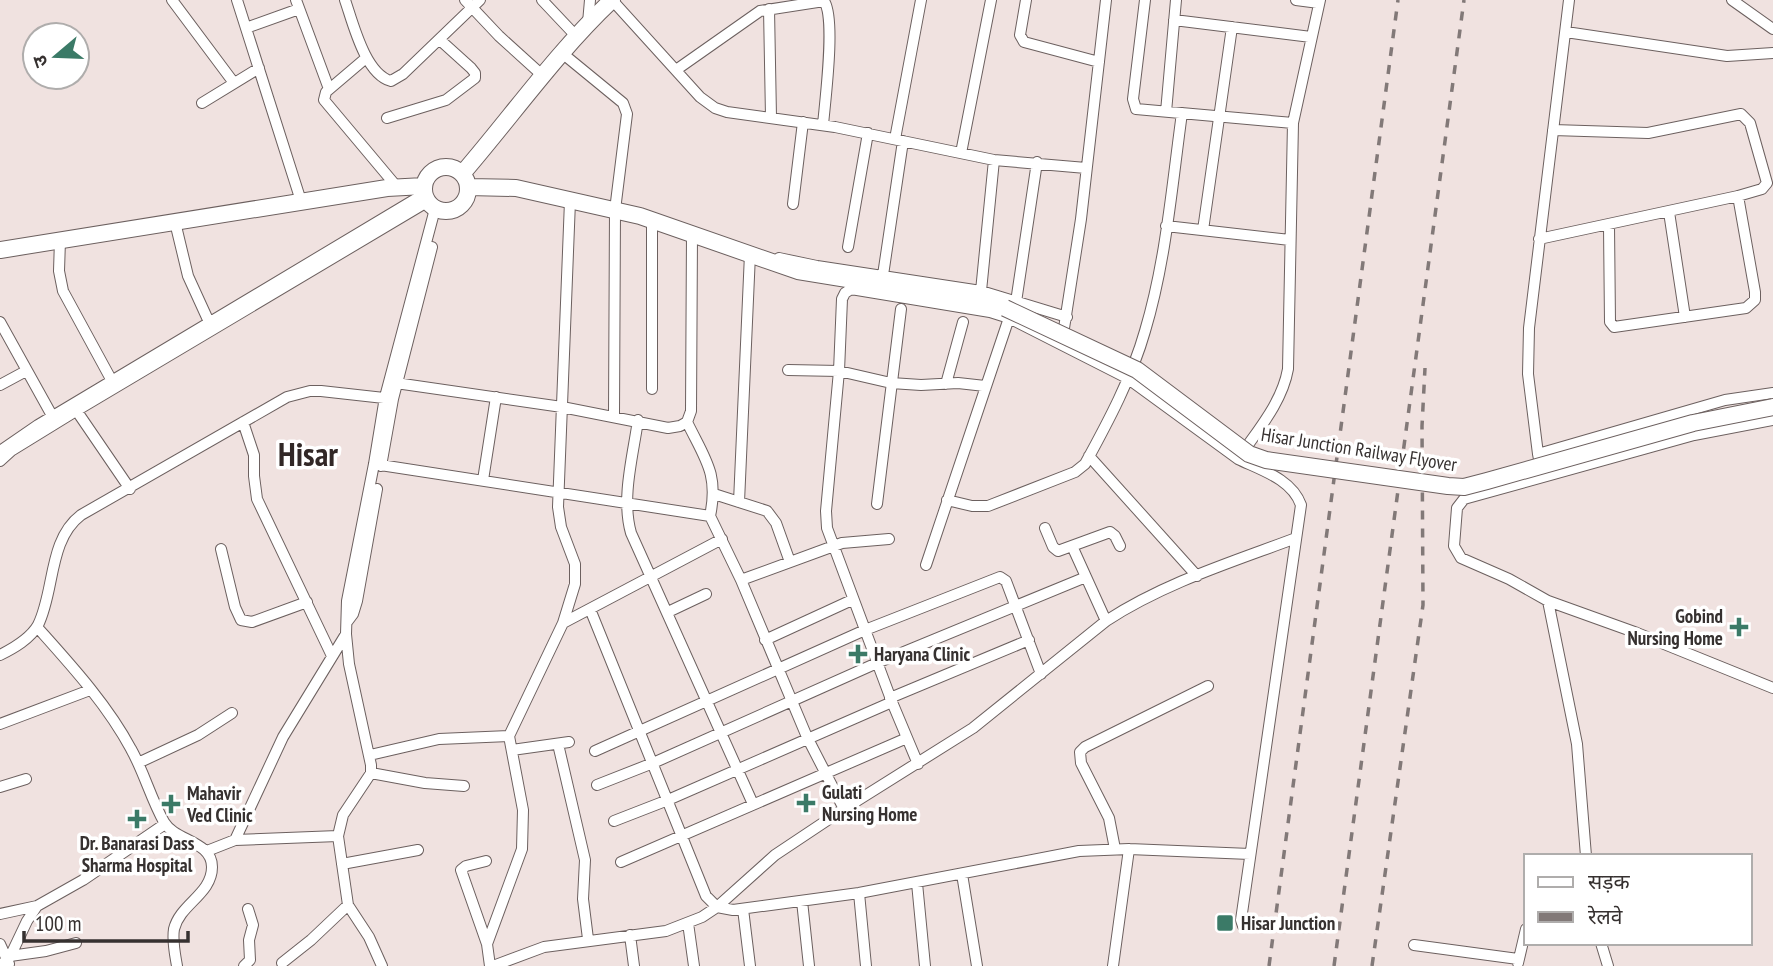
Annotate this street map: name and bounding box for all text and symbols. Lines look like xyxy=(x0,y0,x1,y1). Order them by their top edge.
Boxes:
north arrow xyxy=(21,21,91,91)
text: उ xyxy=(26,52,53,71)
street label: Hisar Junction Railway Flyover xyxy=(1259,422,1459,476)
district label: Hisar xyxy=(278,432,338,475)
place label: Gobind Nursing Home xyxy=(1628,604,1723,650)
marker: Gobind Nursing Home xyxy=(1729,617,1749,637)
place label: Haryana Clinic xyxy=(874,642,970,666)
marker: Haryana Clinic xyxy=(848,644,868,664)
place label: Gulati Nursing Home xyxy=(822,780,917,826)
place label: Mahavir Ved Clinic xyxy=(186,781,253,827)
marker: Gulati Nursing Home xyxy=(796,793,816,813)
marker: Mahavir Ved Clinic xyxy=(161,794,181,814)
marker: Dr. Banarasi Dass Sharma Hospital xyxy=(127,809,147,829)
place label: Dr. Banarasi Dass Sharma Hospital xyxy=(80,831,195,877)
legend xyxy=(1524,854,1752,945)
text: सड़क xyxy=(1588,868,1630,895)
scale bar xyxy=(24,900,189,944)
text: रेलवे xyxy=(1587,903,1623,930)
text: 100 m xyxy=(35,910,81,937)
place label: Hisar Junction xyxy=(1241,911,1335,935)
marker: Hisar Junction xyxy=(1215,913,1235,933)

